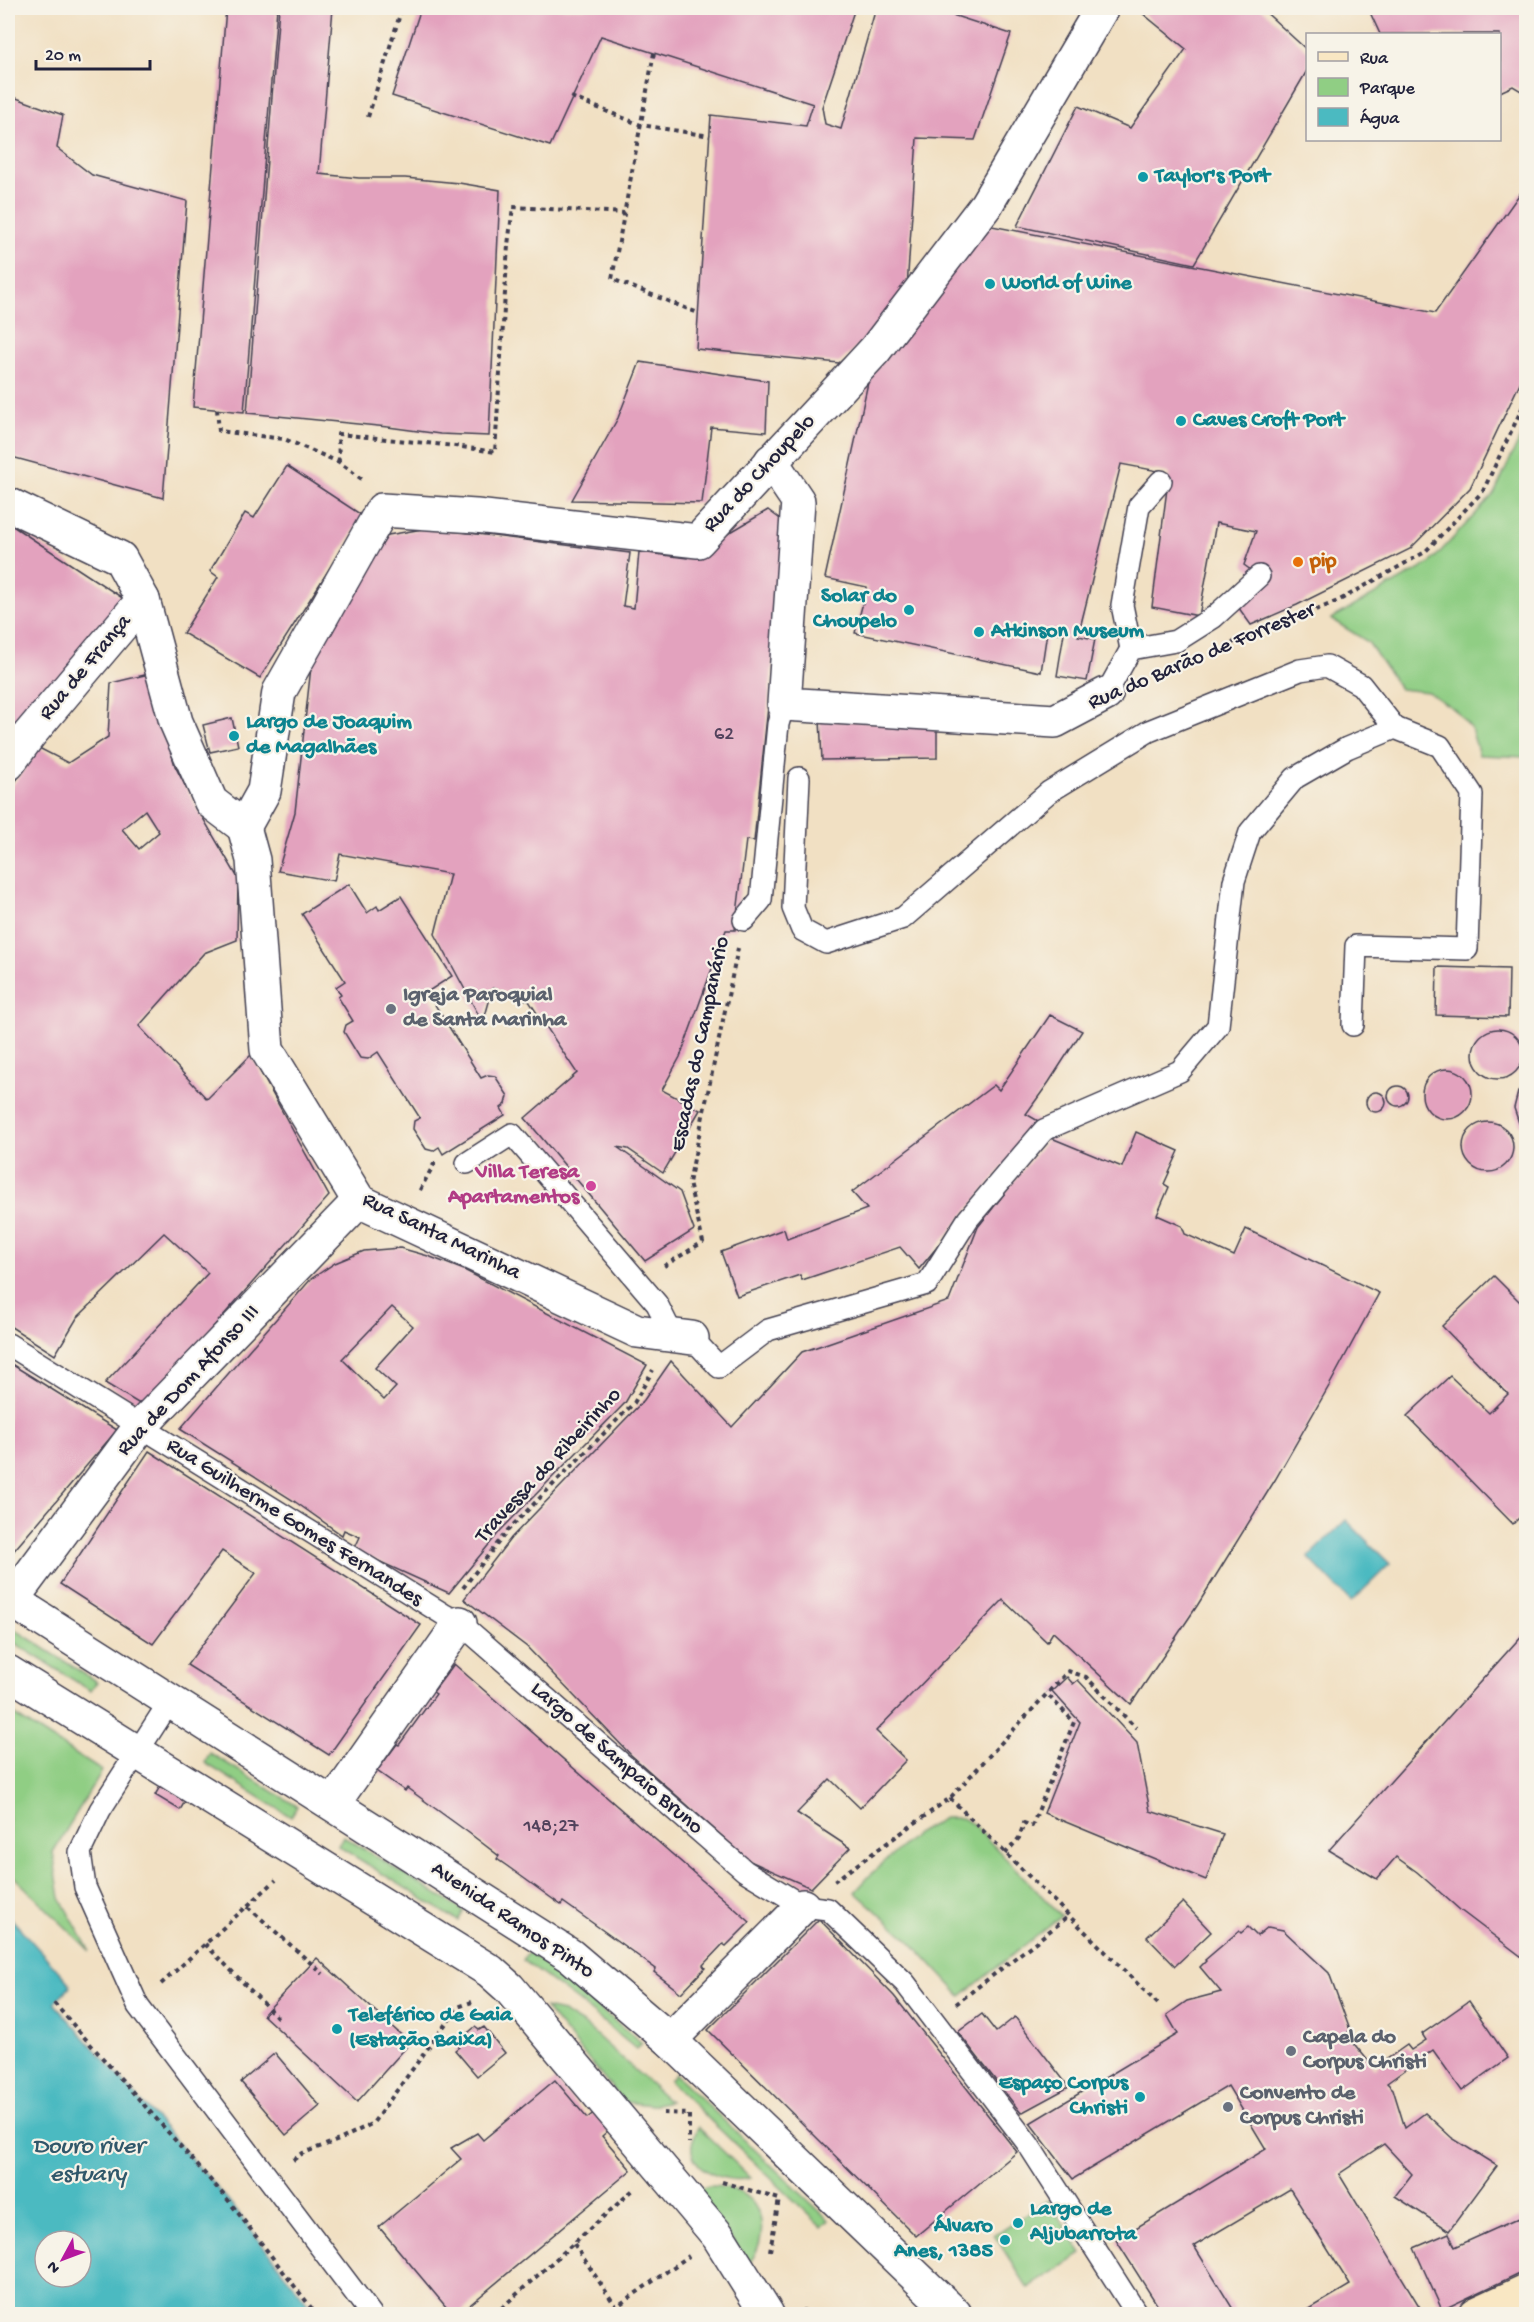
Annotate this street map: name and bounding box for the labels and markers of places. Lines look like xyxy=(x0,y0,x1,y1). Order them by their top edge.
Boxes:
place label: Taylor's Port xyxy=(1153,164,1272,190)
marker: Taylor's Port xyxy=(1136,170,1150,184)
place label: World of Wine xyxy=(1001,271,1132,297)
marker: World of Wine xyxy=(983,277,997,291)
place label: Caves Croft Port xyxy=(1192,408,1346,434)
marker: Caves Croft Port xyxy=(1174,414,1188,428)
place label: pip xyxy=(1309,549,1337,575)
marker: pip xyxy=(1291,555,1305,569)
place label: Solar do Choupelo xyxy=(812,584,898,635)
marker: Solar do Choupelo xyxy=(902,603,916,617)
place label: Atkinson Museum xyxy=(990,619,1145,645)
marker: Atkinson Museum xyxy=(972,625,986,639)
place label: Largo de Joaquim de Magalhães xyxy=(246,710,412,761)
marker: Largo de Joaquim de Magalhães xyxy=(227,729,241,743)
place label: Igreja Paroquial de Santa Marinha xyxy=(403,983,568,1034)
marker: Igreja Paroquial de Santa Marinha xyxy=(384,1002,398,1016)
place label: Villa Teresa Apartamentos xyxy=(447,1160,581,1211)
marker: Villa Teresa Apartamentos xyxy=(584,1179,598,1193)
place label: Teleférico de Gaia (Estação Baixa) xyxy=(347,2003,514,2054)
marker: Teleférico de Gaia (Estação Baixa) xyxy=(330,2022,344,2036)
place label: Capela do Corpus Christi xyxy=(1302,2025,1427,2076)
marker: Capela do Corpus Christi xyxy=(1284,2044,1298,2058)
place label: Espaço Corpus Christi xyxy=(999,2071,1130,2122)
place label: Convento de Corpus Christi xyxy=(1239,2081,1364,2132)
marker: Espaço Corpus Christi xyxy=(1133,2090,1147,2104)
marker: Convento de Corpus Christi xyxy=(1221,2100,1235,2114)
place label: Largo de Aljubarrota xyxy=(1029,2197,1138,2248)
place label: Álvaro Anes, 1385 xyxy=(893,2214,994,2265)
marker: Largo de Aljubarrota xyxy=(1011,2216,1025,2230)
marker: Álvaro Anes, 1385 xyxy=(998,2233,1012,2247)

